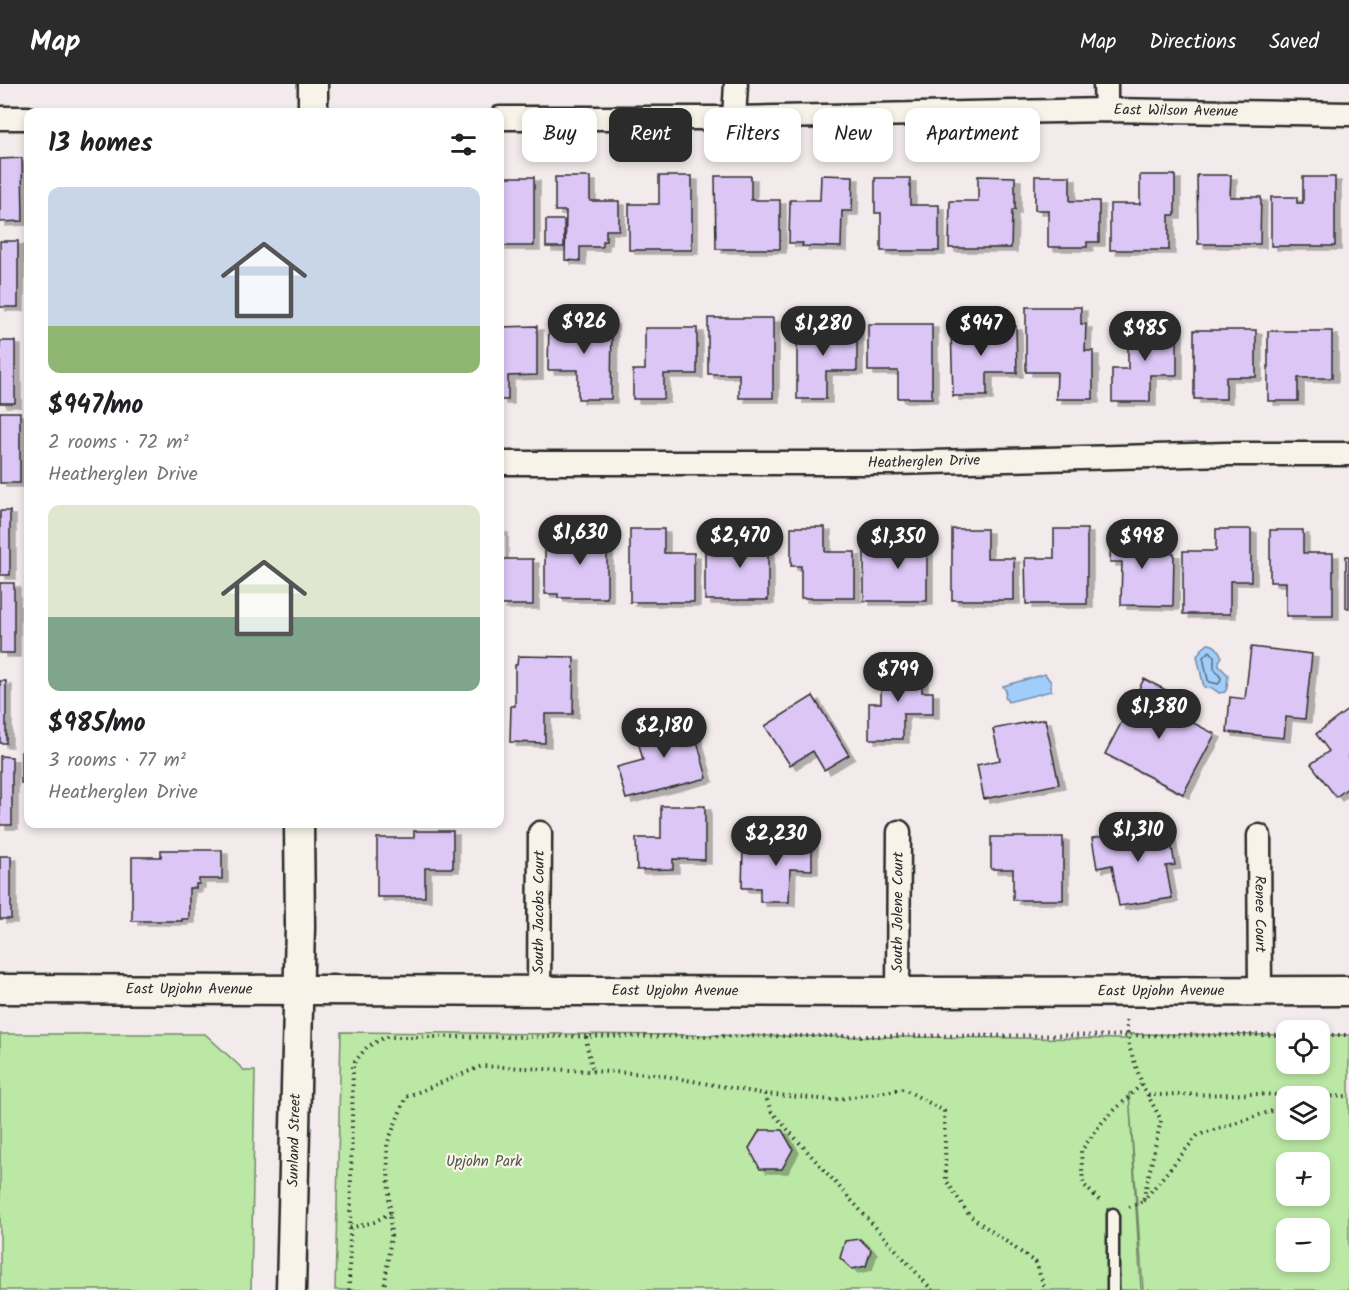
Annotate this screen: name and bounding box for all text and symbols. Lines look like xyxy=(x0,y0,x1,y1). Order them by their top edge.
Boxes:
text: Map xyxy=(30,20,81,65)
text: Map xyxy=(1080,26,1116,59)
text: Directions xyxy=(1149,26,1236,59)
text: Saved xyxy=(1269,26,1319,59)
street label: East Wilson Avenue xyxy=(1113,98,1239,124)
chip: Buy xyxy=(522,108,597,162)
chip: Rent xyxy=(609,108,692,162)
chip: Filters xyxy=(704,108,801,162)
chip: New xyxy=(813,108,893,162)
chip: Apartment xyxy=(905,108,1040,162)
text: 13 homes xyxy=(48,123,153,165)
icon: filters xyxy=(447,128,480,161)
icon: home xyxy=(210,226,318,334)
pin: $926 xyxy=(548,304,620,355)
pin: $1,280 xyxy=(774,306,872,357)
pin: $947 xyxy=(945,306,1017,357)
text: $926 xyxy=(562,307,606,339)
text: $1,280 xyxy=(795,309,851,341)
text: $947 xyxy=(960,309,1002,341)
pin: $985 xyxy=(1109,311,1181,362)
text: $985 xyxy=(1123,314,1167,346)
text: $947/mo xyxy=(48,385,143,427)
text: 2 rooms · 72 m² xyxy=(48,427,189,459)
street label: Heatherglen Drive xyxy=(868,449,981,475)
text: Heatherglen Drive xyxy=(48,459,198,491)
pin: $1,630 xyxy=(531,515,629,566)
text: $1,630 xyxy=(552,518,608,550)
pin: $2,470 xyxy=(691,518,789,569)
pin: $1,350 xyxy=(849,519,947,570)
pin: $998 xyxy=(1106,519,1178,570)
text: $2,470 xyxy=(710,521,770,553)
text: $1,350 xyxy=(871,522,925,554)
text: $998 xyxy=(1120,522,1164,554)
icon: home xyxy=(210,544,318,652)
pin: $799 xyxy=(862,652,934,703)
text: $799 xyxy=(877,655,919,687)
pin: $1,380 xyxy=(1110,689,1208,740)
text: $1,380 xyxy=(1131,692,1187,724)
text: $985/mo xyxy=(48,703,146,745)
pin: $2,180 xyxy=(615,708,713,759)
text: $2,180 xyxy=(636,711,692,743)
text: 3 rooms · 77 m² xyxy=(48,745,186,777)
text: Heatherglen Drive xyxy=(48,777,198,809)
pin: $1,310 xyxy=(1089,812,1187,863)
text: $1,310 xyxy=(1113,815,1163,847)
pin: $2,230 xyxy=(727,816,825,867)
text: $2,230 xyxy=(745,819,807,851)
street label: South Jacobs Court xyxy=(527,850,552,974)
street label: South Jolene Court xyxy=(886,851,911,972)
street label: Renee Court xyxy=(1247,875,1272,953)
street label: East Upjohn Avenue xyxy=(125,977,253,1002)
street label: East Upjohn Avenue xyxy=(611,979,739,1003)
street label: East Upjohn Avenue xyxy=(1097,979,1225,1004)
map controls xyxy=(1276,1020,1330,1272)
button: locate xyxy=(1276,1020,1330,1074)
button: layers xyxy=(1276,1086,1330,1140)
street label: Sunland Street xyxy=(282,1093,308,1187)
park label: Upjohn Park xyxy=(446,1150,523,1174)
button: + xyxy=(1276,1152,1330,1206)
button: − xyxy=(1276,1218,1330,1272)

